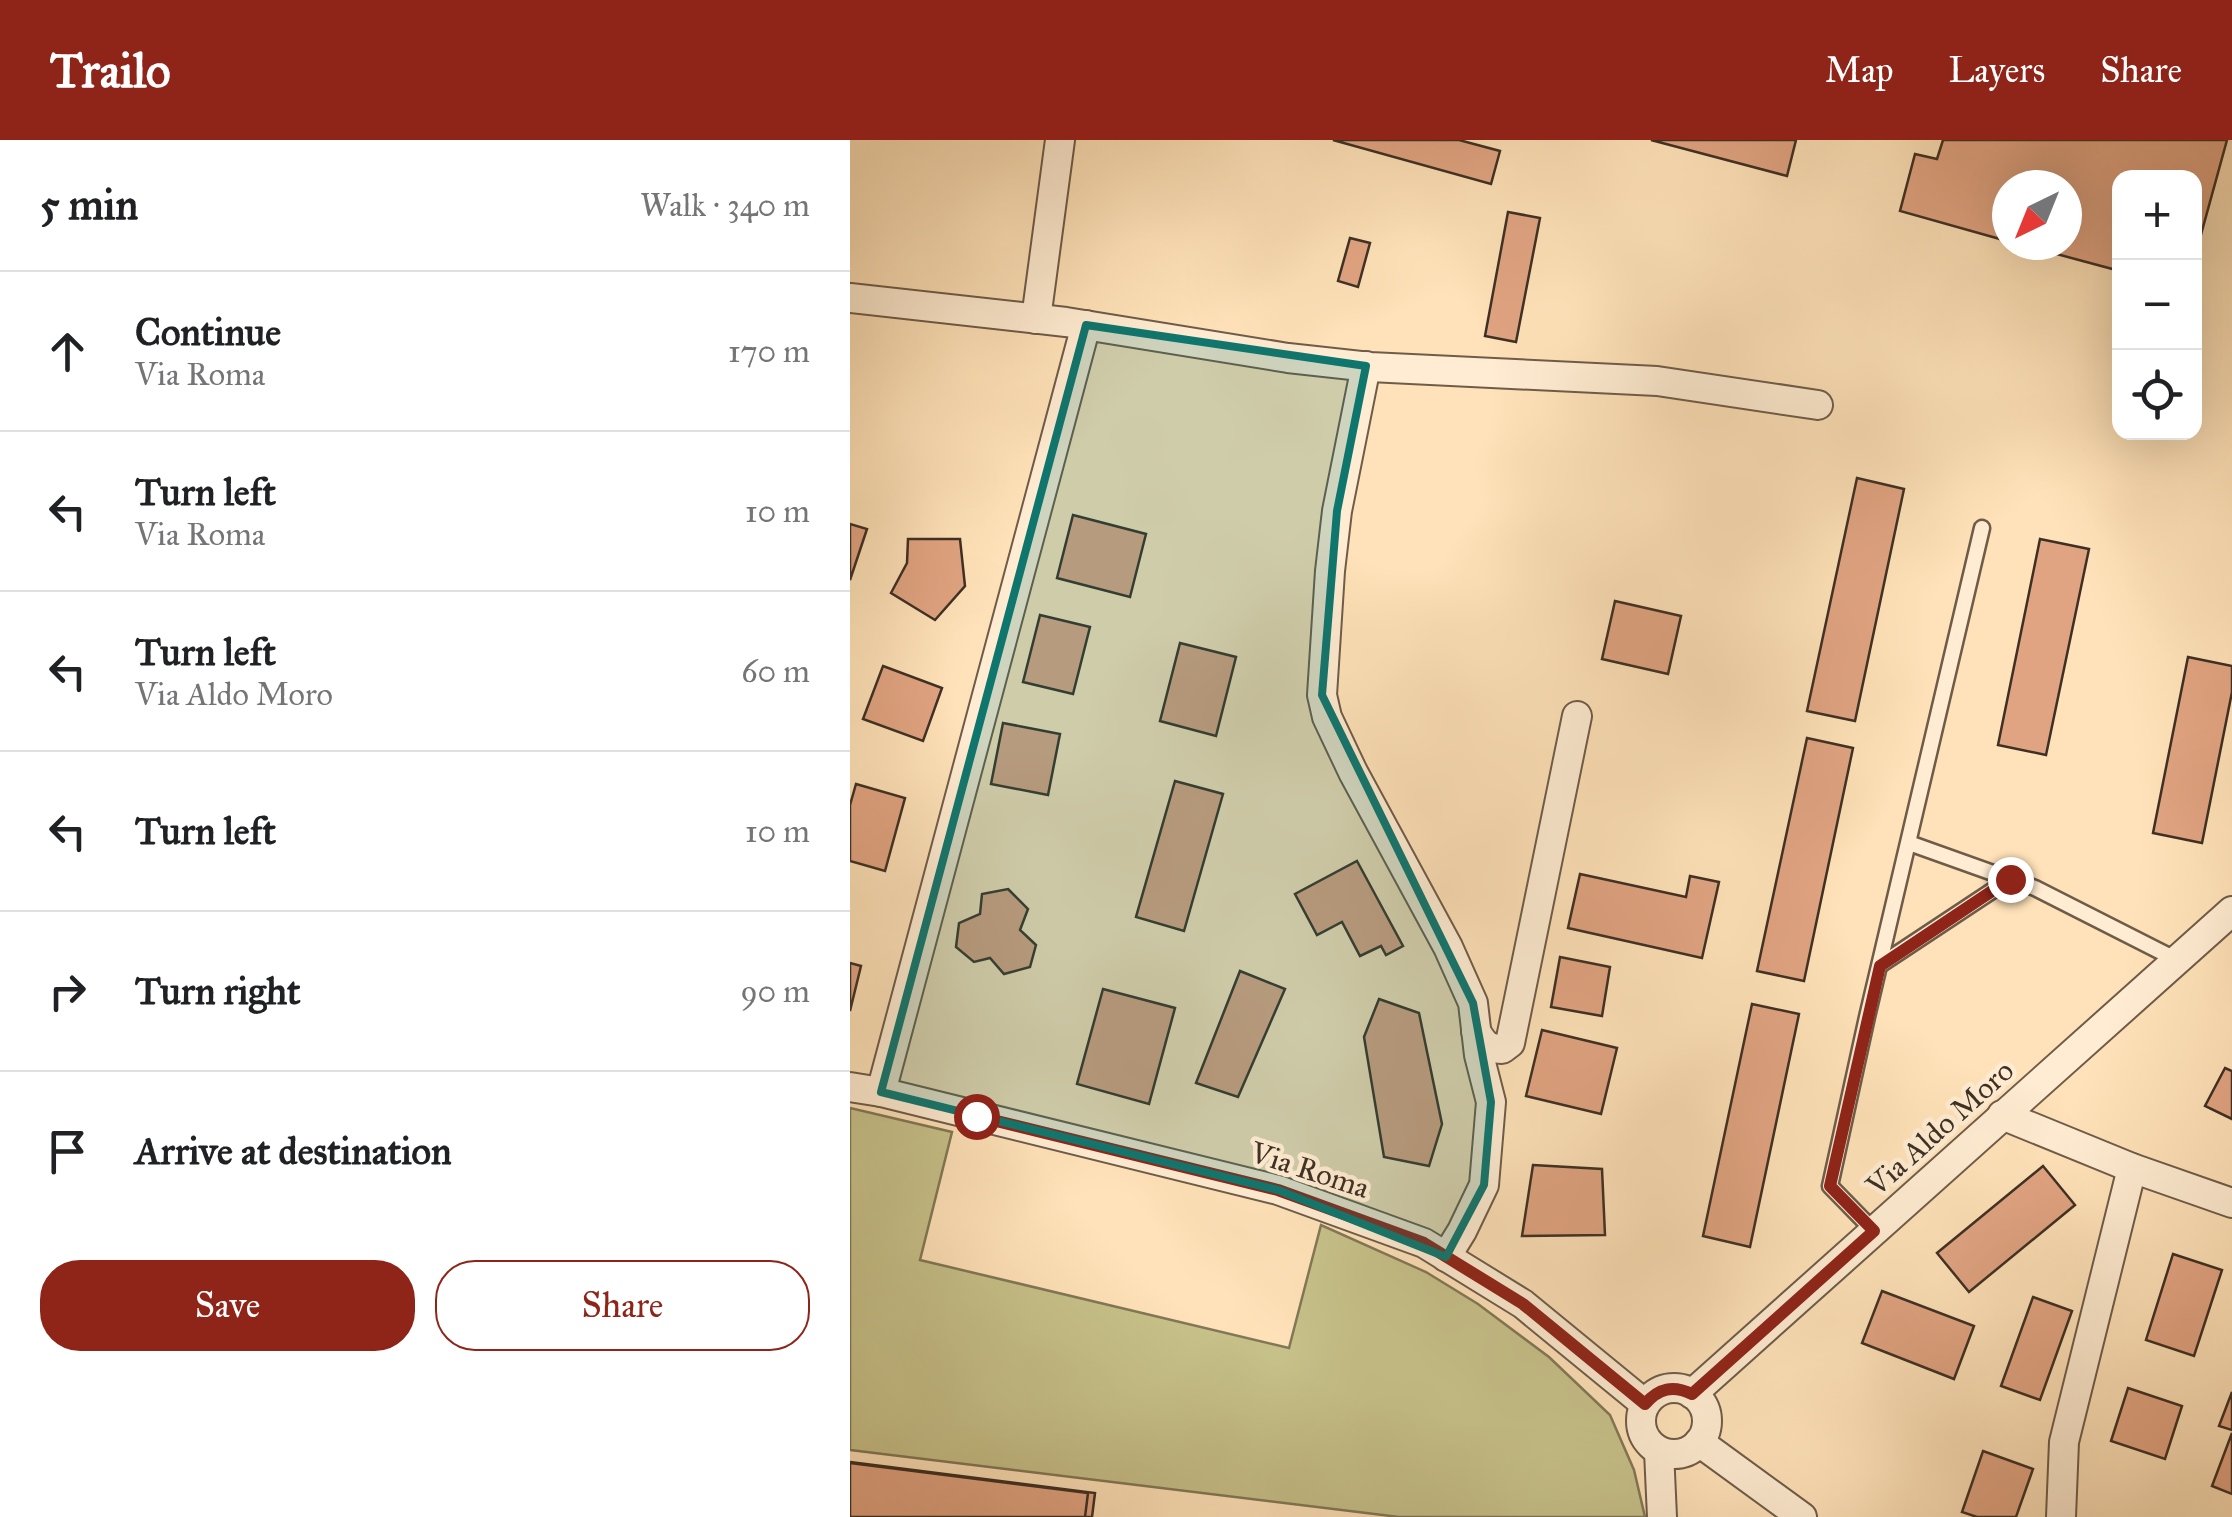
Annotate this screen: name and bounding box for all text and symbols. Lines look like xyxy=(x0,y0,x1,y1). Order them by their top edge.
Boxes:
text: Trailo xyxy=(50,41,171,100)
text: Map xyxy=(1825,49,1893,92)
text: Layers xyxy=(1948,49,2045,92)
text: Share xyxy=(2100,49,2182,92)
north arrow xyxy=(1992,170,2082,260)
map controls xyxy=(2112,170,2202,440)
button: + xyxy=(2112,170,2202,260)
text: 5 min xyxy=(40,179,138,231)
text: Walk · 340 m xyxy=(640,186,810,225)
button: − xyxy=(2112,260,2202,350)
text: Continue xyxy=(135,309,281,355)
icon: ahead xyxy=(40,324,95,379)
text: 170 m xyxy=(728,332,810,371)
button: locate xyxy=(2112,350,2202,440)
text: Via Roma xyxy=(135,355,265,394)
text: Turn left xyxy=(135,469,276,515)
icon: left xyxy=(40,484,95,539)
text: 10 m xyxy=(745,492,810,531)
text: Via Roma xyxy=(135,515,265,554)
text: Turn left xyxy=(135,629,276,675)
icon: left xyxy=(40,644,95,699)
text: 60 m xyxy=(741,652,810,691)
text: Via Aldo Moro xyxy=(135,675,333,714)
icon: left xyxy=(40,804,95,859)
text: Turn left xyxy=(135,808,276,854)
text: 10 m xyxy=(745,812,810,851)
route end xyxy=(1988,857,2034,903)
icon: right xyxy=(40,964,95,1019)
text: Turn right xyxy=(135,968,301,1014)
text: 90 m xyxy=(740,972,810,1011)
street label: Via Aldo Moro xyxy=(1858,1053,2021,1204)
route start xyxy=(954,1094,1000,1140)
icon: arrive xyxy=(40,1124,95,1179)
text: Arrive at destination xyxy=(135,1128,452,1174)
street label: Via Roma xyxy=(1245,1134,1374,1206)
button: Save xyxy=(40,1260,415,1351)
button: Share xyxy=(435,1260,810,1351)

